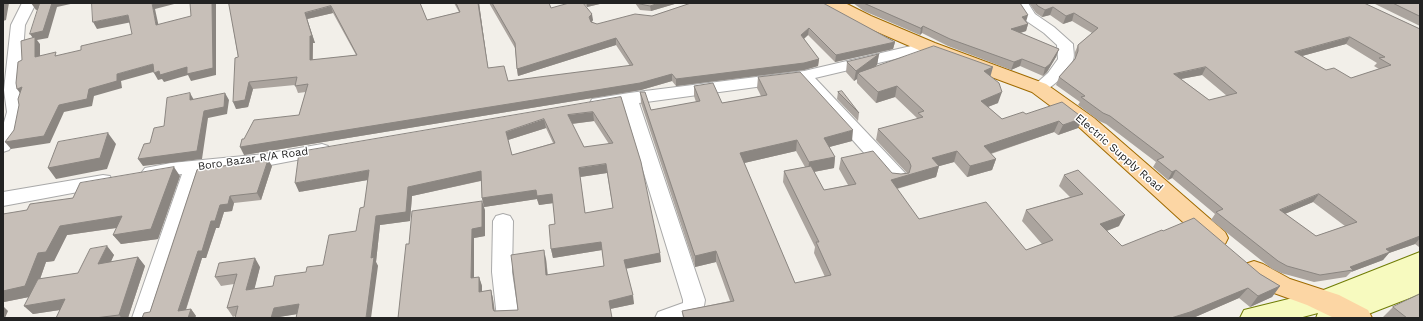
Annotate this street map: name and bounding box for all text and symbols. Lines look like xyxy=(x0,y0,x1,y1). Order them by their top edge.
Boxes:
street label: Electric Supply Road xyxy=(1072,111,1166,195)
street label: Boro Bazar R/A Road xyxy=(197,145,309,173)

